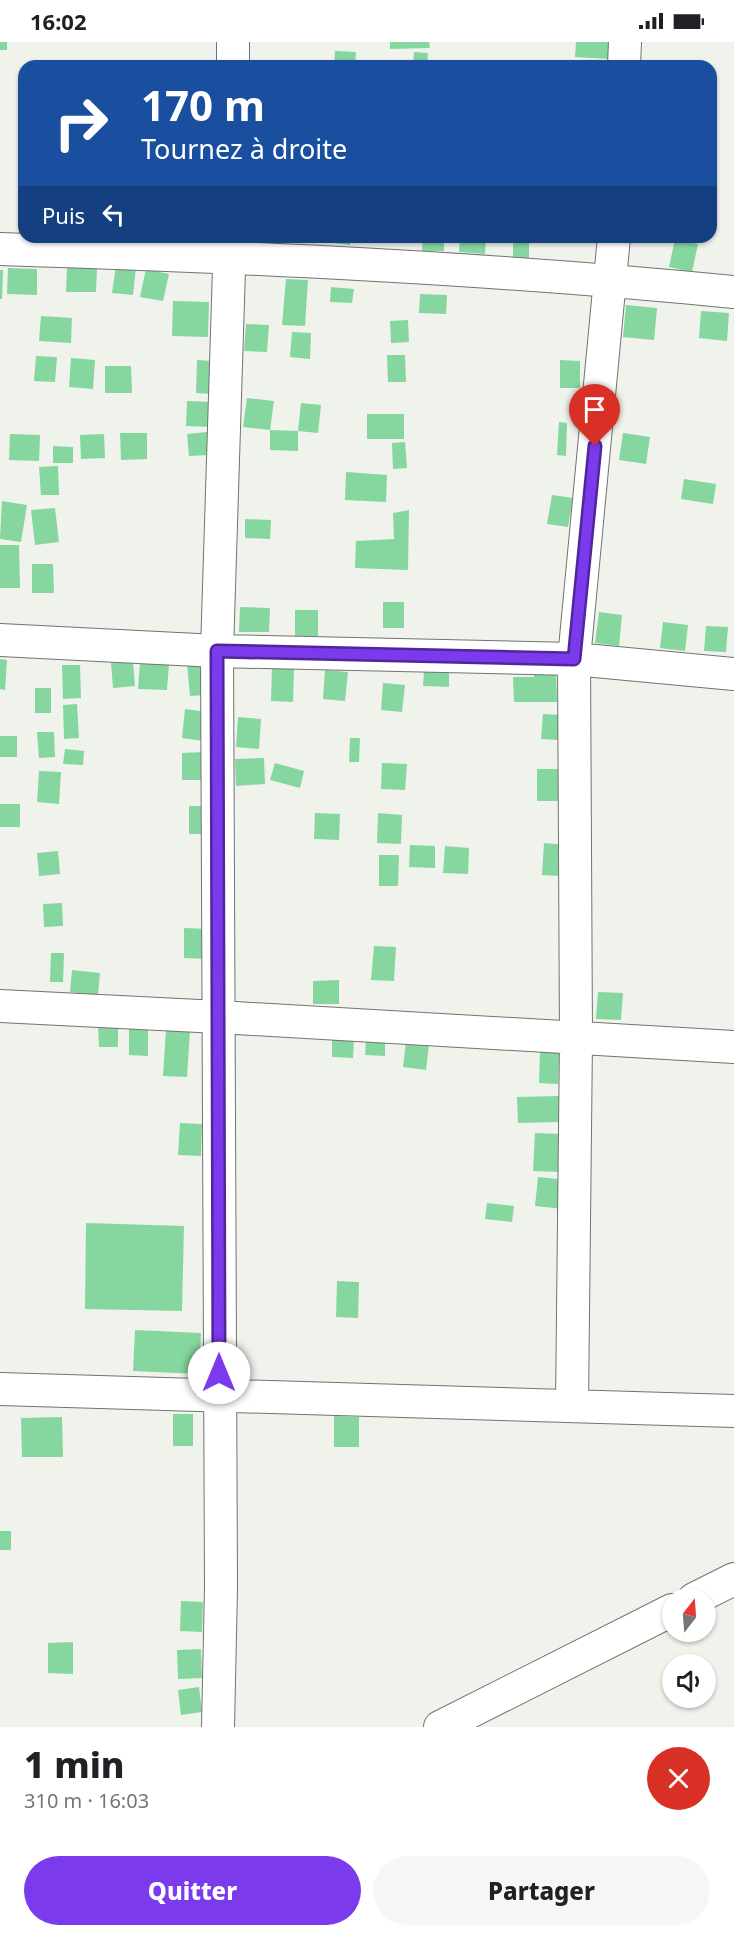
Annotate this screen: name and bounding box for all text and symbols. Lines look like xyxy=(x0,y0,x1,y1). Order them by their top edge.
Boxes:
text: 16:02 xyxy=(30,6,87,36)
text: 170 m xyxy=(141,76,265,133)
icon: right xyxy=(42,84,120,162)
text: Tournez à droite xyxy=(141,130,347,167)
icon: left xyxy=(97,198,130,231)
text: Puis xyxy=(42,200,85,230)
pin xyxy=(569,384,620,446)
icon: arrive xyxy=(578,393,611,426)
position arrow xyxy=(187,1341,251,1405)
north arrow xyxy=(662,1588,716,1642)
map controls xyxy=(662,1588,716,1708)
button: sound xyxy=(662,1654,716,1708)
text: 1 min xyxy=(24,1740,125,1789)
button: close xyxy=(647,1747,710,1810)
text: 310 m · 16:03 xyxy=(24,1787,149,1814)
button: Quitter xyxy=(24,1856,361,1925)
button: Partager xyxy=(373,1856,710,1925)

